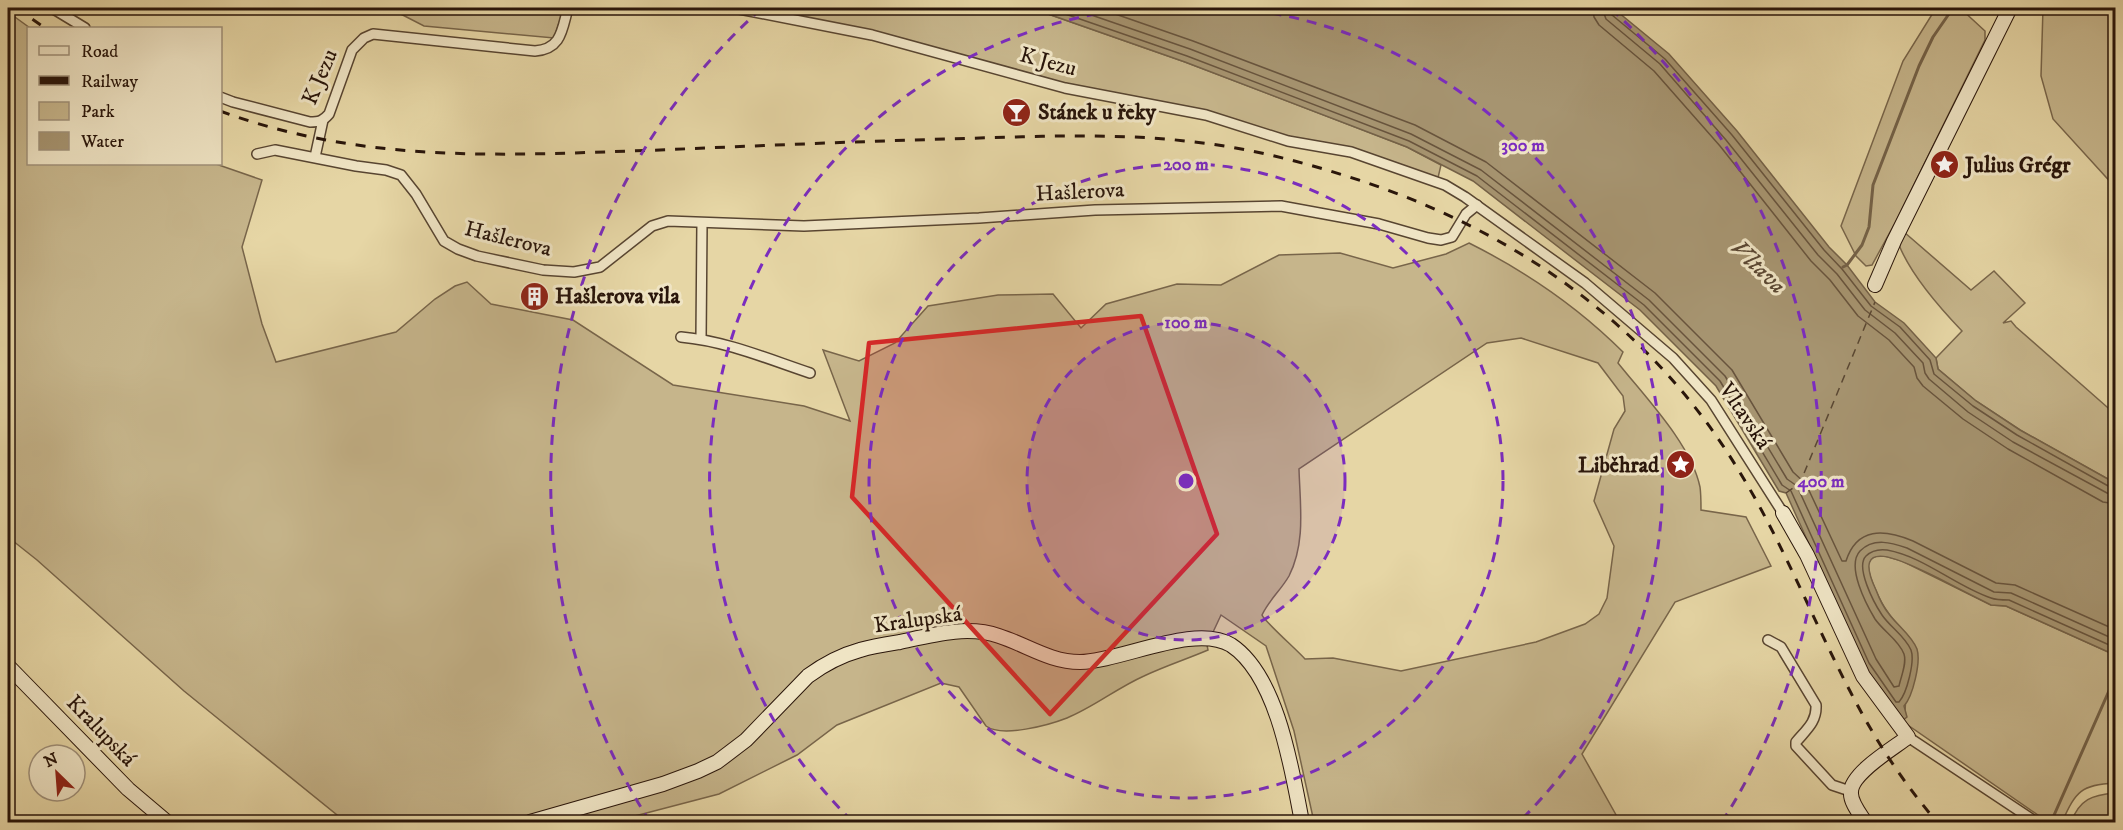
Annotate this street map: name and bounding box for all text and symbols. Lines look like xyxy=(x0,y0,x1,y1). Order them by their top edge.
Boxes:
legend xyxy=(27,27,222,165)
text: Road xyxy=(81,41,118,63)
street label: K Jezu xyxy=(1017,41,1079,83)
street label: K Jezu xyxy=(296,45,344,109)
text: Railway xyxy=(81,71,139,93)
bar icon: Stánek u řeky xyxy=(1001,96,1033,128)
place label: Stánek u řeky xyxy=(1038,99,1157,126)
text: Park xyxy=(81,101,115,123)
text: Water xyxy=(80,131,124,153)
text: 300 m xyxy=(1501,135,1545,157)
place icon: Julius Grégr xyxy=(1928,149,1960,181)
place label: Julius Grégr xyxy=(1962,152,2071,179)
text: 200 m xyxy=(1163,154,1209,176)
street label: Hašlerova xyxy=(1035,176,1126,208)
street label: Hašlerova xyxy=(462,215,555,263)
water label: Vltava xyxy=(1724,233,1792,301)
building icon: Hašlerova vila xyxy=(518,280,550,312)
place label: Hašlerova vila xyxy=(555,283,680,310)
text: 100 m xyxy=(1164,312,1208,334)
street label: Vltavská xyxy=(1712,377,1777,455)
place icon: Liběhrad xyxy=(1664,449,1696,481)
place label: Liběhrad xyxy=(1578,452,1660,479)
centre of rings xyxy=(1176,471,1196,491)
text: 400 m xyxy=(1796,471,1845,493)
street label: Kralupská xyxy=(872,600,964,640)
street label: Kralupská xyxy=(60,690,142,773)
north arrow xyxy=(27,743,87,803)
text: N xyxy=(41,748,61,772)

